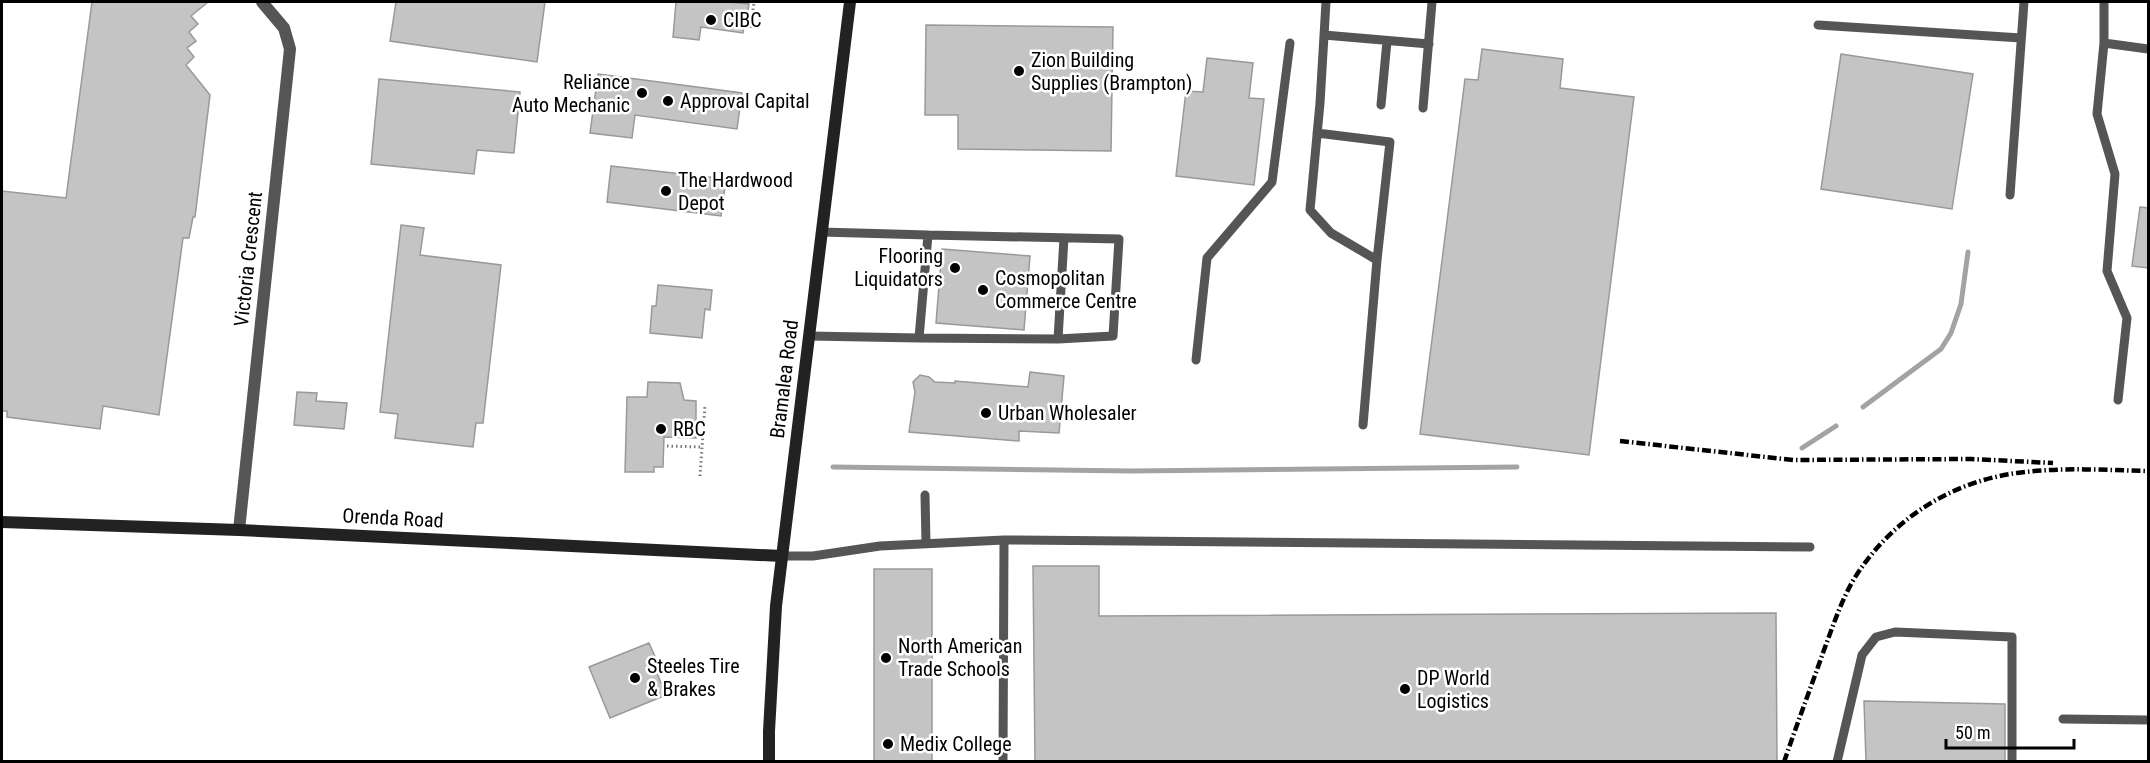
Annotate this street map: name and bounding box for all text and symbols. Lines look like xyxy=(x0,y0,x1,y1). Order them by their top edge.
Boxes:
place label: CIBC xyxy=(723,8,762,32)
marker: CIBC xyxy=(704,13,718,27)
place label: Zion Building Supplies (Brampton) xyxy=(1031,48,1192,95)
marker: Zion Building Supplies (Brampton) xyxy=(1012,64,1026,78)
place label: Reliance Auto Mechanic xyxy=(512,70,630,117)
marker: Reliance Auto Mechanic xyxy=(635,86,649,100)
place label: Approval Capital xyxy=(680,89,810,113)
marker: Approval Capital xyxy=(661,94,675,108)
place label: The Hardwood Depot xyxy=(678,168,793,215)
marker: The Hardwood Depot xyxy=(659,184,673,198)
street label: Victoria Crescent xyxy=(229,190,267,328)
place label: Flooring Liquidators xyxy=(854,244,943,291)
marker: Flooring Liquidators xyxy=(948,261,962,275)
place label: Cosmopolitan Commerce Centre xyxy=(995,266,1137,313)
marker: Cosmopolitan Commerce Centre xyxy=(976,283,990,297)
street label: Bramalea Road xyxy=(765,318,803,440)
place label: Urban Wholesaler xyxy=(998,401,1137,425)
marker: Urban Wholesaler xyxy=(979,406,993,420)
place label: RBC xyxy=(673,417,706,441)
marker: RBC xyxy=(654,422,668,436)
street label: Orenda Road xyxy=(342,503,444,533)
place label: North American Trade Schools xyxy=(898,634,1022,681)
marker: North American Trade Schools xyxy=(879,651,893,665)
place label: Steeles Tire & Brakes xyxy=(647,654,740,701)
place label: DP World Logistics xyxy=(1417,666,1490,713)
marker: Steeles Tire & Brakes xyxy=(628,671,642,685)
marker: DP World Logistics xyxy=(1398,682,1412,696)
scale bar xyxy=(1946,712,2074,750)
text: 50 m xyxy=(1955,722,1990,743)
place label: Medix College xyxy=(900,732,1012,756)
marker: Medix College xyxy=(881,737,895,751)

